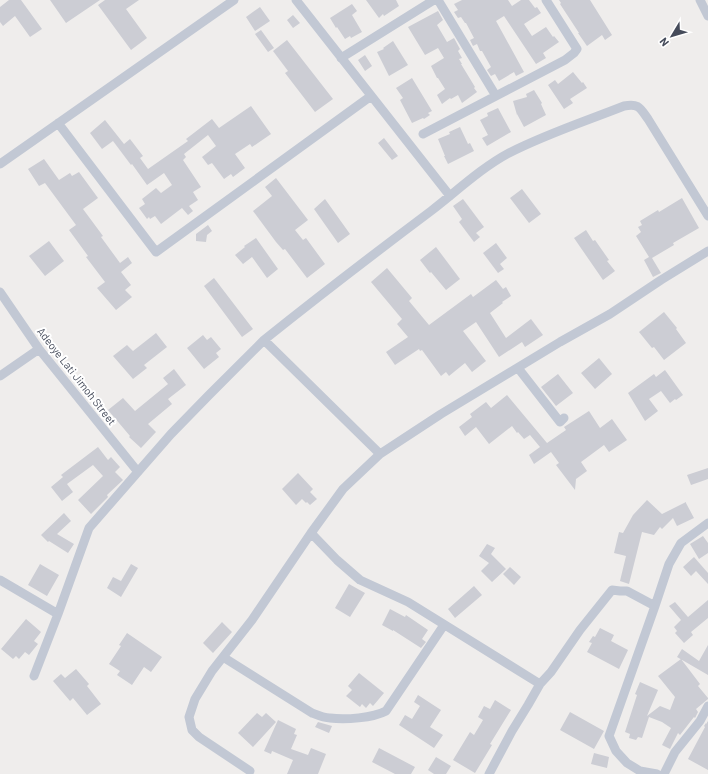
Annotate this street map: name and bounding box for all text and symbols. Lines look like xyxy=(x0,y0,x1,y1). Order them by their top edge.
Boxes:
north arrow xyxy=(652,16,692,56)
text: N xyxy=(656,36,671,49)
street label: Adeoye Lati Jimoh Street xyxy=(35,325,119,427)

